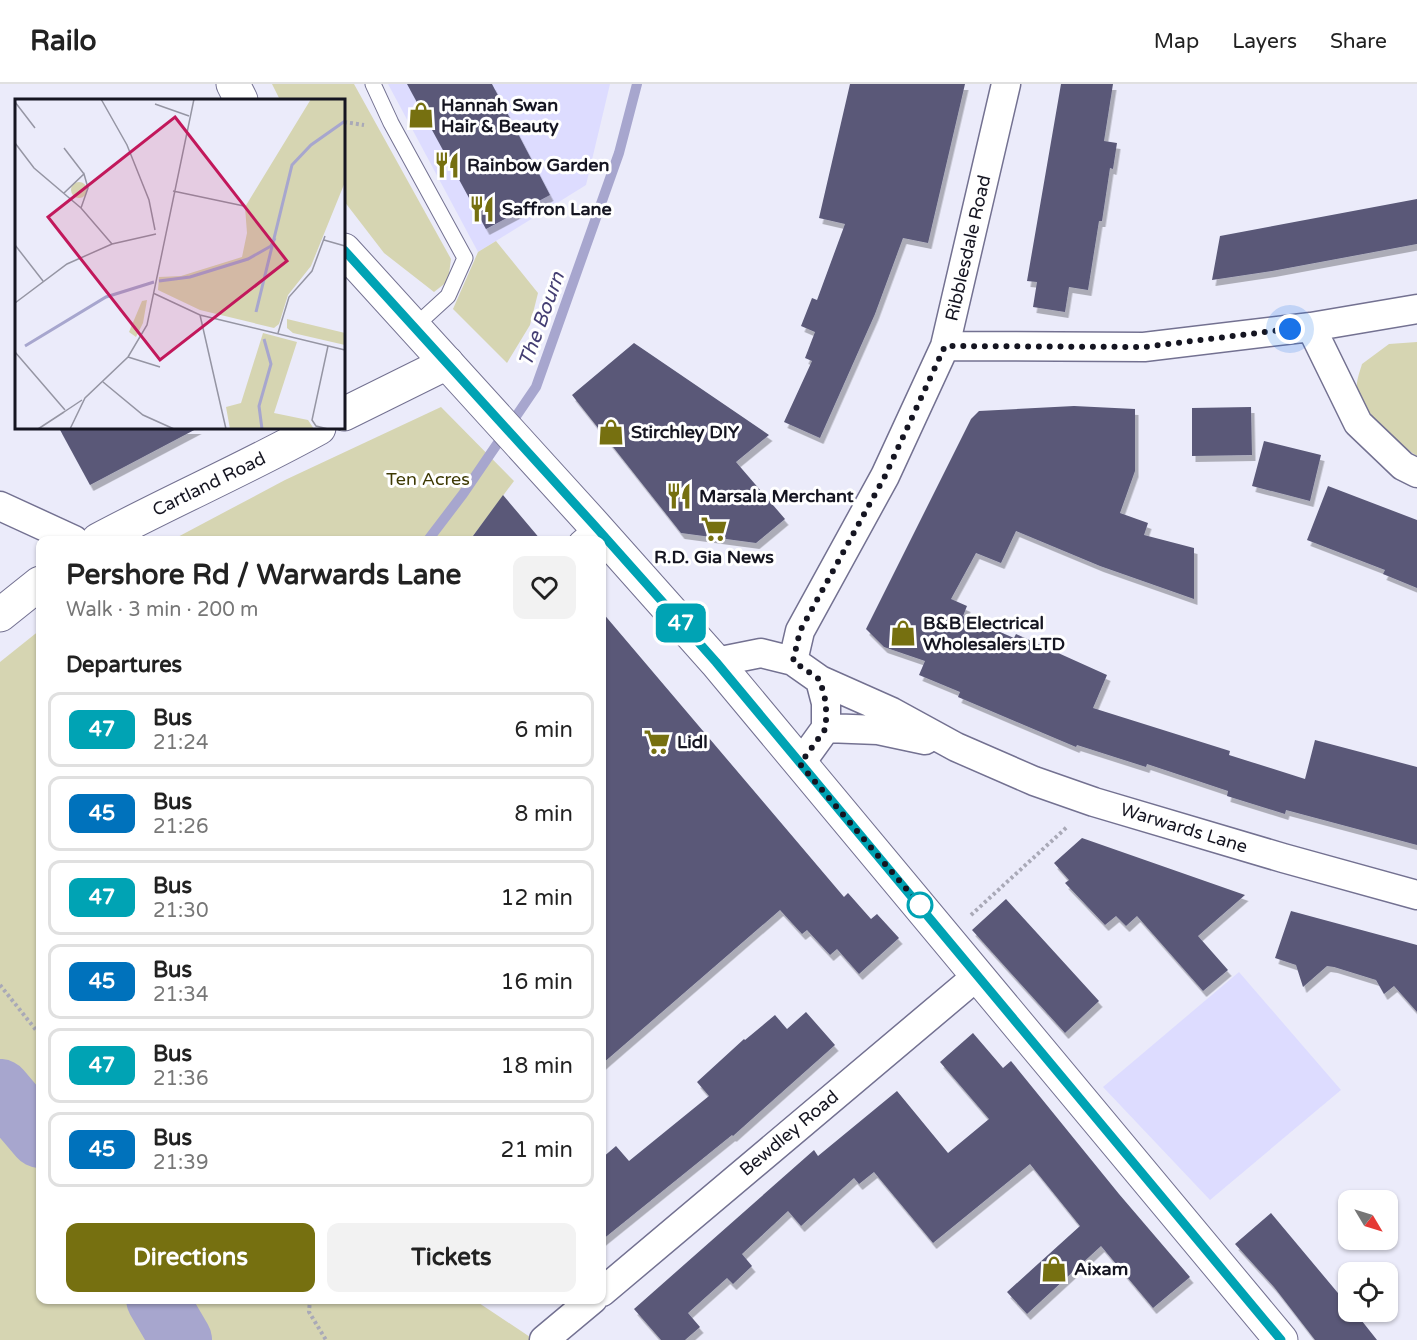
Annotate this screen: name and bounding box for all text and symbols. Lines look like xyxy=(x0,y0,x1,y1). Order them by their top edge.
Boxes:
text: Railo xyxy=(30,24,97,58)
text: Map xyxy=(1154,29,1199,54)
text: Layers xyxy=(1232,29,1297,54)
text: Share xyxy=(1330,29,1387,54)
place label: Hannah Swan Hair & Beauty xyxy=(441,94,559,137)
inset map xyxy=(15,99,345,429)
shop icon: Hannah Swan Hair & Beauty xyxy=(406,100,436,130)
restaurant icon: Rainbow Garden xyxy=(432,150,462,180)
place label: Rainbow Garden xyxy=(467,154,609,176)
street label: Ribblesdale Road xyxy=(940,173,996,323)
restaurant icon: Saffron Lane xyxy=(467,194,497,224)
place label: Saffron Lane xyxy=(502,198,612,220)
water label: The Bourn xyxy=(514,268,570,370)
your location xyxy=(1275,314,1305,344)
shop icon: Stirchley DIY xyxy=(596,417,626,447)
place label: Stirchley DIY xyxy=(631,421,740,443)
street label: Cartland Road xyxy=(149,447,269,521)
park label: Ten Acres xyxy=(386,468,470,490)
restaurant icon: Marsala Merchant xyxy=(664,481,694,511)
place label: Marsala Merchant xyxy=(699,485,854,507)
supermarket icon: R.D. Gia News xyxy=(699,514,729,544)
place label: R.D. Gia News xyxy=(654,546,774,568)
button: heart xyxy=(513,556,576,619)
text: Pershore Rd / Warwards Lane xyxy=(66,558,461,592)
text: Walk · 3 min · 200 m xyxy=(66,598,258,622)
line badge: 47 xyxy=(654,604,708,642)
text: 47 xyxy=(668,611,694,636)
place label: B&B Electrical Wholesalers LTD xyxy=(923,612,1065,655)
shop icon: B&B Electrical Wholesalers LTD xyxy=(888,618,918,648)
text: Departures xyxy=(66,652,182,678)
text: Bus xyxy=(153,705,192,731)
text: 47 xyxy=(89,717,115,742)
text: 6 min xyxy=(514,717,573,743)
supermarket icon: Lidl xyxy=(642,727,672,757)
text: 21:24 xyxy=(153,731,208,755)
place label: Lidl xyxy=(677,731,708,753)
text: Bus xyxy=(153,789,192,815)
street label: Warwards Lane xyxy=(1118,798,1250,858)
text: 45 xyxy=(89,801,115,826)
text: 8 min xyxy=(514,801,573,827)
text: 21:26 xyxy=(153,815,208,839)
text: Bus xyxy=(153,873,192,899)
text: 47 xyxy=(89,885,115,910)
text: 12 min xyxy=(501,885,573,911)
unlabelled marker xyxy=(907,892,933,918)
text: 21:30 xyxy=(153,899,208,923)
text: Bus xyxy=(153,957,192,983)
text: 45 xyxy=(89,969,115,994)
text: 16 min xyxy=(501,969,573,995)
text: 21:34 xyxy=(153,983,208,1007)
text: Bus xyxy=(153,1041,192,1067)
text: 47 xyxy=(89,1053,115,1078)
text: 18 min xyxy=(501,1053,573,1079)
text: 21:36 xyxy=(153,1067,208,1091)
street label: Bewdley Road xyxy=(735,1085,843,1181)
text: Bus xyxy=(153,1125,192,1151)
text: 45 xyxy=(89,1137,115,1162)
text: 21 min xyxy=(501,1137,573,1163)
text: 21:39 xyxy=(153,1151,208,1175)
north arrow xyxy=(1338,1190,1398,1250)
map controls xyxy=(1338,1190,1398,1322)
button: Directions xyxy=(66,1223,315,1292)
button: Tickets xyxy=(327,1223,576,1292)
shop icon: Aixam xyxy=(1039,1254,1069,1284)
place label: Aixam xyxy=(1074,1258,1128,1280)
button: locate xyxy=(1338,1262,1398,1322)

